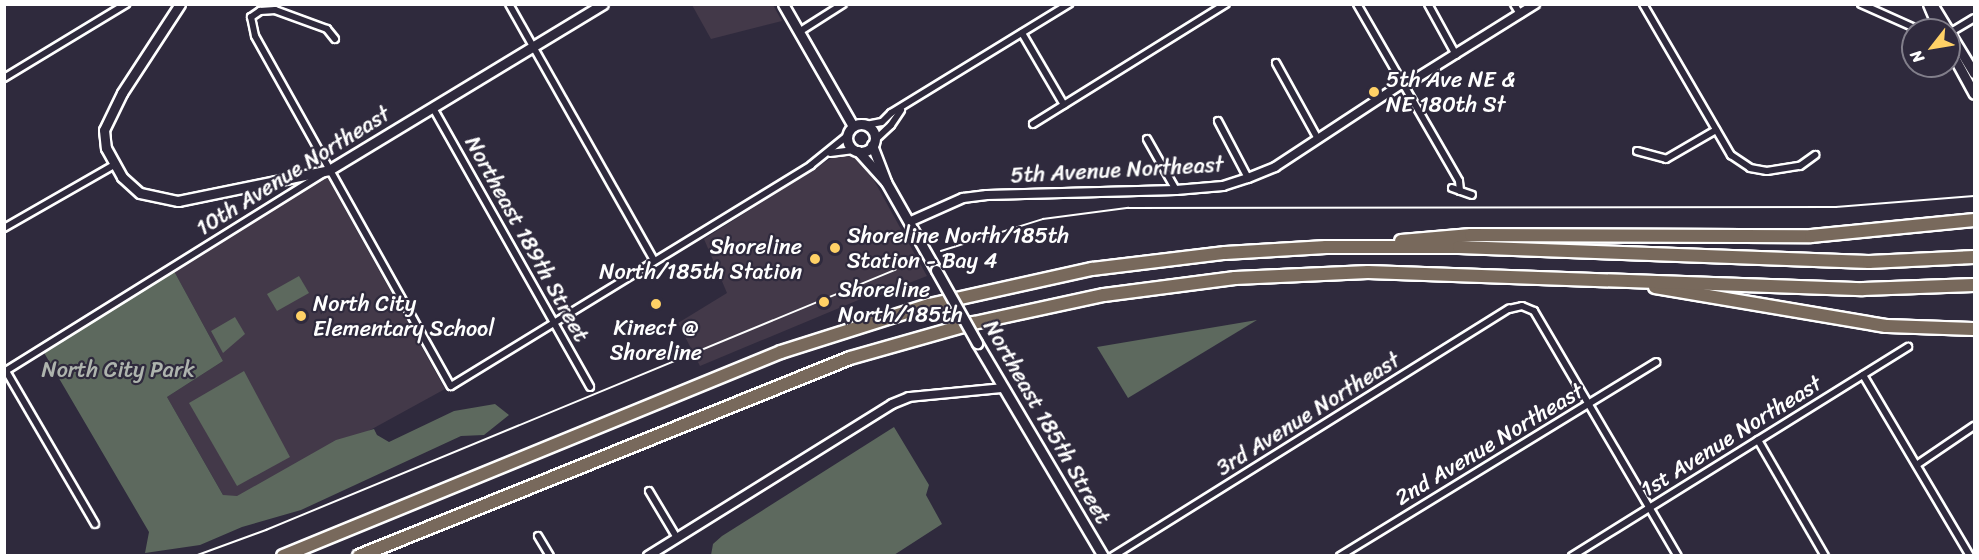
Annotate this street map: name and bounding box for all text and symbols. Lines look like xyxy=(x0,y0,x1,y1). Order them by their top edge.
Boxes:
north arrow xyxy=(1901,18,1961,78)
text: N xyxy=(1902,44,1932,69)
place label: 5th Ave NE & NE 180th St xyxy=(1386,66,1515,118)
marker: 5th Ave NE & NE 180th St xyxy=(1367,85,1381,99)
street label: 10th Avenue Northeast xyxy=(191,100,395,242)
street label: Northeast 189th Street xyxy=(459,131,595,347)
street label: 5th Avenue Northeast xyxy=(1009,151,1225,189)
place label: Shoreline North/185th Station - Bay 4 xyxy=(847,222,1070,274)
place label: Shoreline North/185th Station xyxy=(599,233,802,284)
marker: Shoreline North/185th Station - Bay 4 xyxy=(828,241,842,255)
marker: Shoreline North/185th Station xyxy=(806,250,824,268)
place label: Shoreline North/185th xyxy=(838,276,963,328)
place label: North City Elementary School xyxy=(313,290,495,342)
marker: Shoreline North/185th xyxy=(815,293,833,311)
marker: Kinect @ Shoreline xyxy=(649,297,663,311)
marker: North City Elementary School xyxy=(294,309,308,323)
place label: Kinect @ Shoreline xyxy=(610,314,702,366)
street label: Northeast 185th Street xyxy=(978,315,1116,529)
street label: 3rd Avenue Northeast xyxy=(1211,346,1405,482)
park label: North City Park xyxy=(41,357,195,383)
street label: 1st Avenue Northeast xyxy=(1635,369,1827,503)
street label: 2nd Avenue Northeast xyxy=(1389,377,1589,511)

